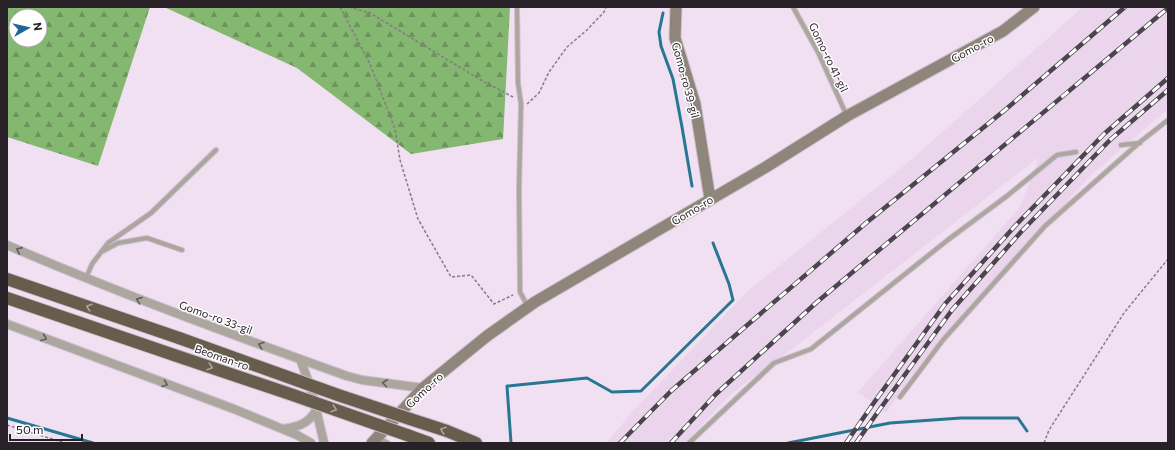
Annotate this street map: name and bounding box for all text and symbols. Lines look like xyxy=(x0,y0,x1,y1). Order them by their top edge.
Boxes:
north arrow xyxy=(8,8,48,48)
street label: Gomo-ro 41-gil xyxy=(807,20,851,94)
text: N xyxy=(31,22,45,32)
street label: Gomo-ro xyxy=(949,31,996,65)
street label: Gomo-ro 39-gil xyxy=(670,41,702,119)
street label: Gomo-ro xyxy=(669,192,716,227)
one-way arrow xyxy=(16,247,23,255)
one-way arrow xyxy=(136,296,143,304)
street label: Gomo-ro 33-gil xyxy=(178,298,254,336)
one-way arrow xyxy=(86,303,93,312)
one-way arrow xyxy=(40,334,47,342)
one-way arrow xyxy=(258,341,265,350)
street label: Beoman-ro xyxy=(193,342,251,372)
one-way arrow xyxy=(207,362,214,371)
street label: Gomo-ro xyxy=(403,369,446,411)
one-way arrow xyxy=(162,379,169,387)
one-way arrow xyxy=(382,379,388,388)
one-way arrow xyxy=(330,404,337,413)
scale bar xyxy=(10,416,82,442)
text: 50 m xyxy=(16,422,44,436)
one-way arrow xyxy=(440,426,447,435)

